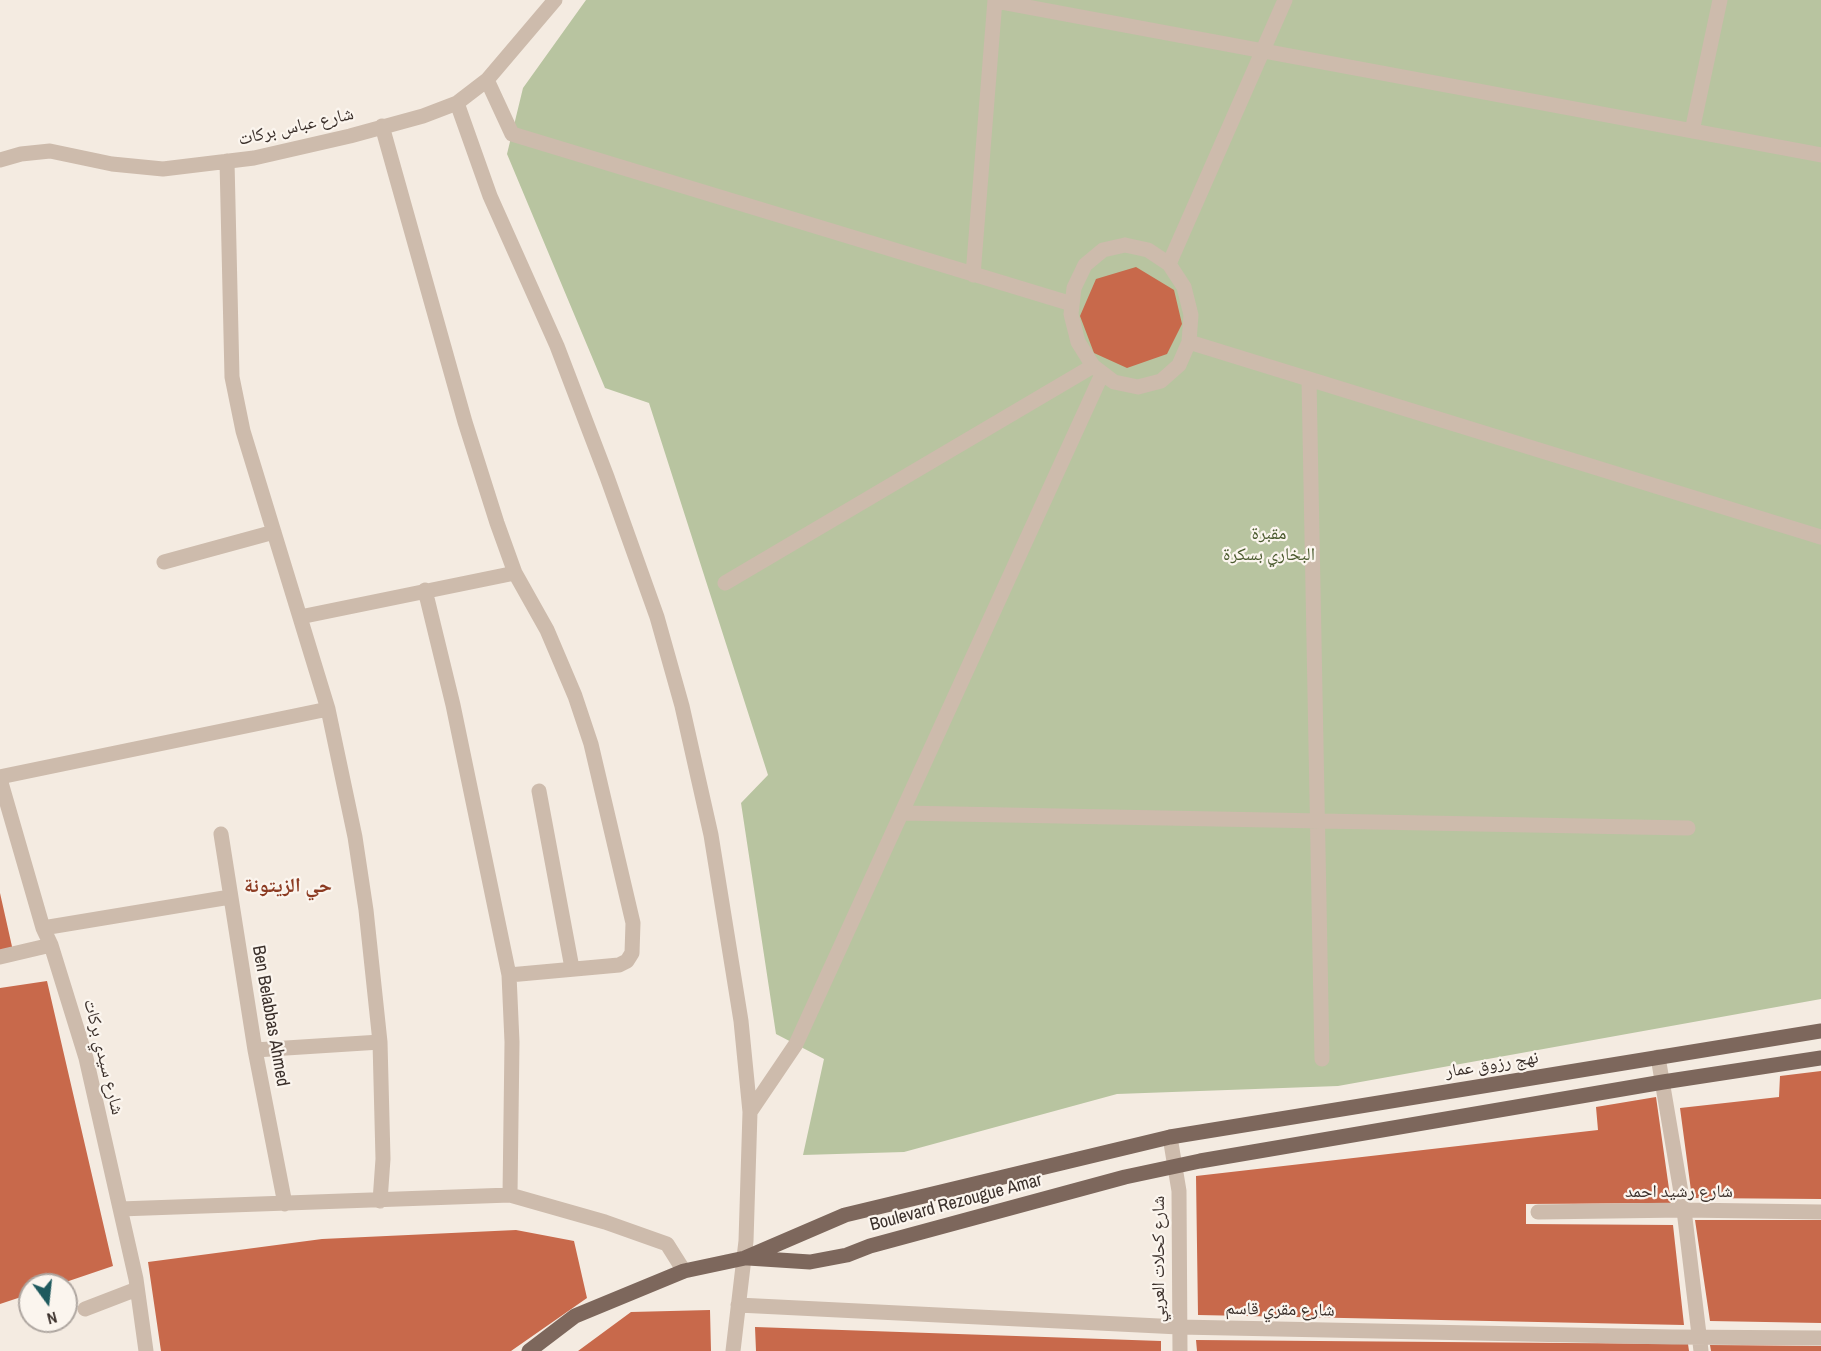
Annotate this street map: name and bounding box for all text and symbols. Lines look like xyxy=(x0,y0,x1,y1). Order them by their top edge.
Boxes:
street label: شارع عباس بركات xyxy=(236,103,356,151)
park label: مقبرة البخاري بسكرة xyxy=(1223,523,1315,566)
district label: حي الزيتونة xyxy=(244,875,332,899)
street label: Ben Belabbas Ahmed xyxy=(247,944,293,1088)
street label: شارع سيدي بركات xyxy=(78,997,128,1117)
street label: نهج رزوق عمار xyxy=(1444,1047,1540,1083)
street label: Boulevard Rezougue Amar xyxy=(868,1170,1044,1236)
street label: شارع رشيد احمد xyxy=(1625,1181,1733,1203)
street label: شارع كحلات العربي xyxy=(1148,1196,1170,1322)
north arrow xyxy=(18,1273,78,1333)
street label: شارع مقري قاسم xyxy=(1225,1298,1335,1322)
text: N xyxy=(45,1307,60,1330)

